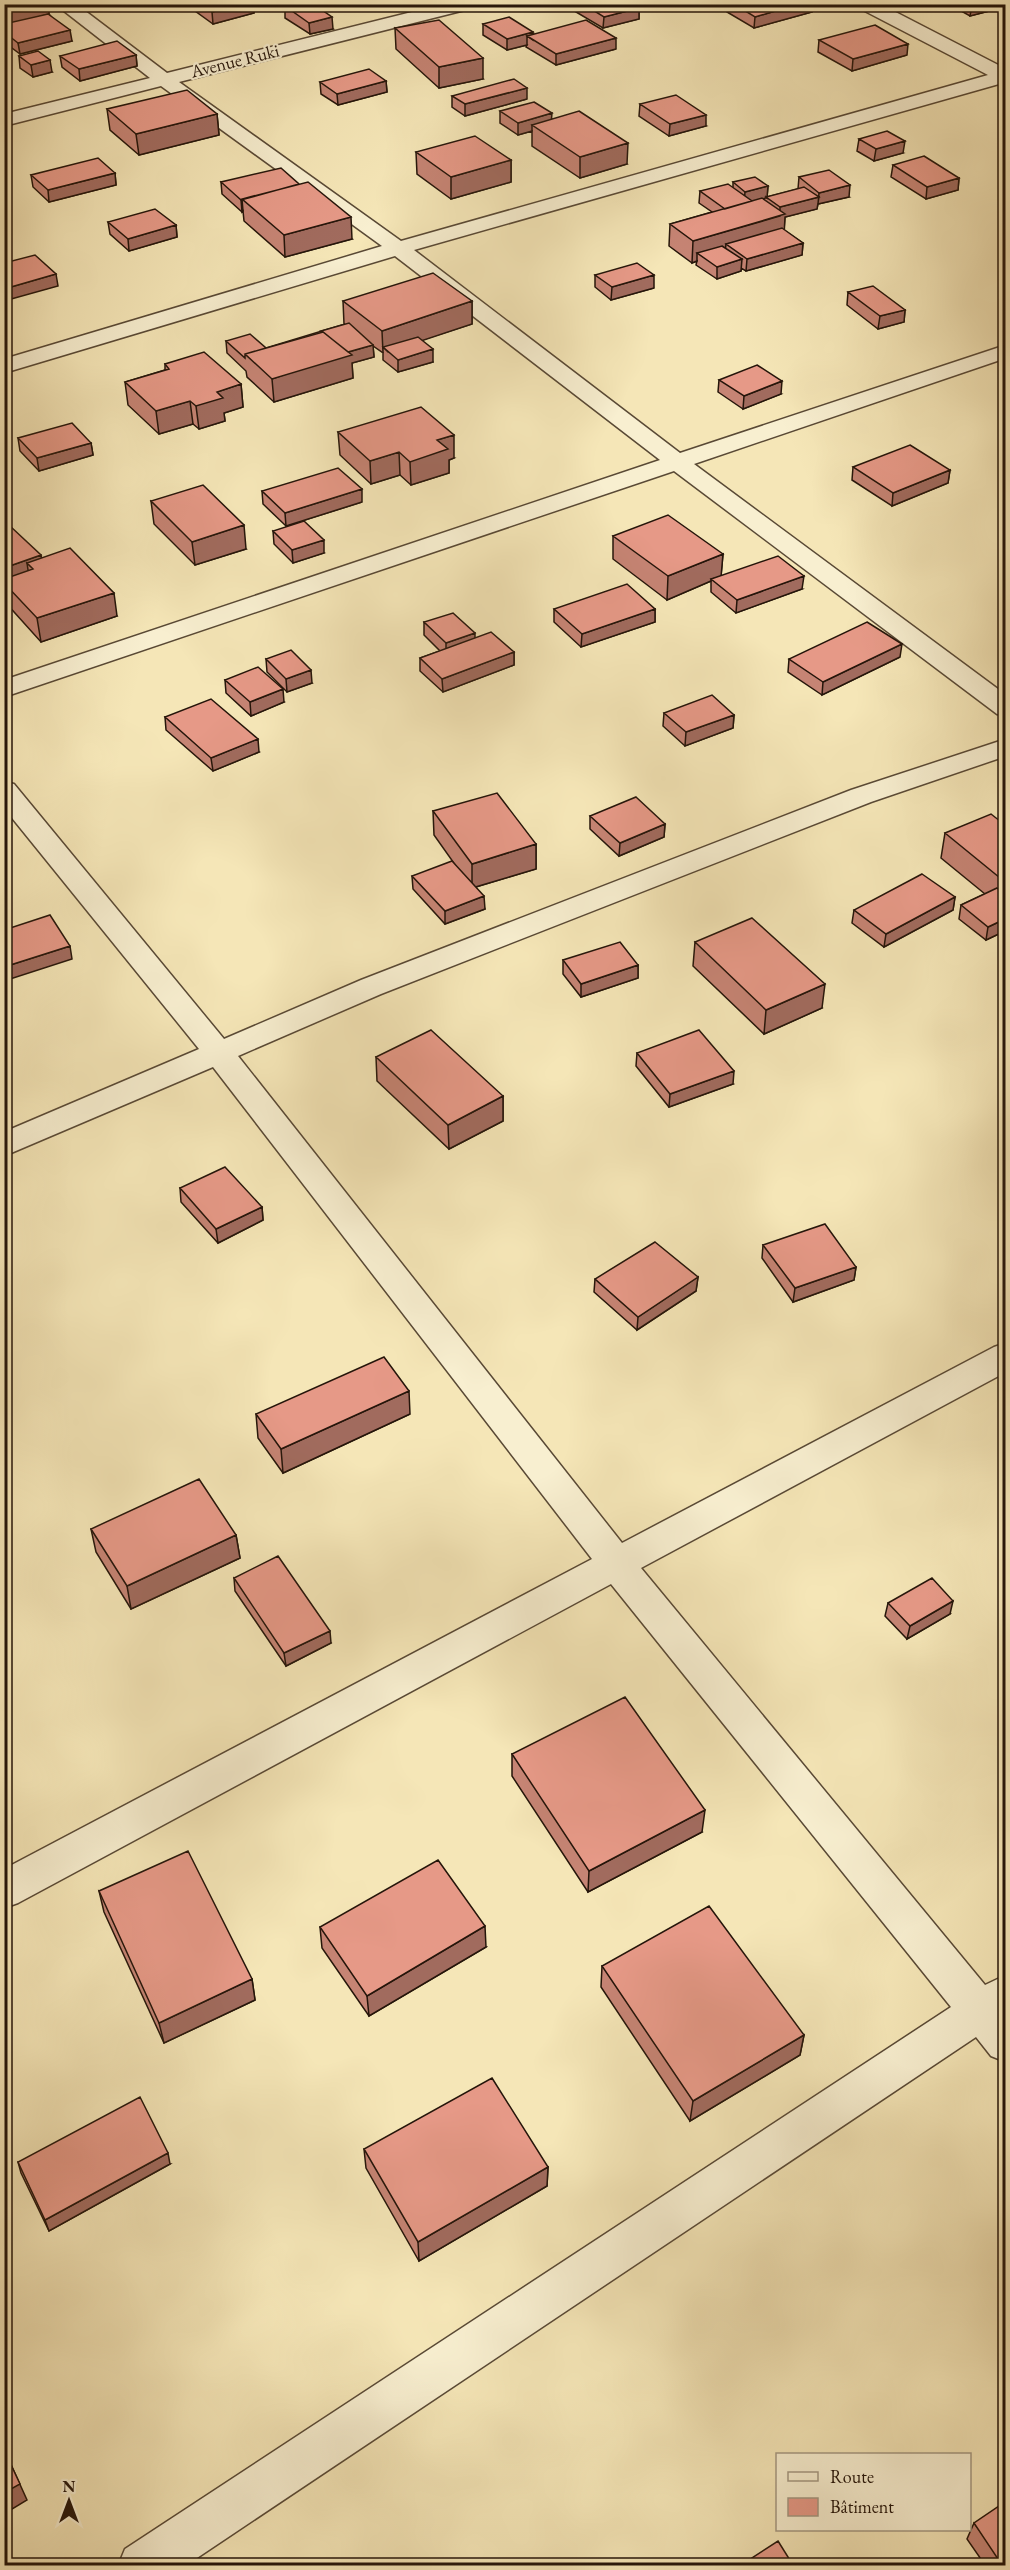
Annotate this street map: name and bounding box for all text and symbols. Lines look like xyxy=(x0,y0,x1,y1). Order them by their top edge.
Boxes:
street label: Avenue Ruki xyxy=(187,38,282,83)
legend xyxy=(776,2453,971,2531)
text: Route xyxy=(830,2465,874,2488)
north arrow xyxy=(39,2471,99,2531)
text: N xyxy=(63,2476,76,2497)
text: Bâtiment xyxy=(830,2495,894,2518)

